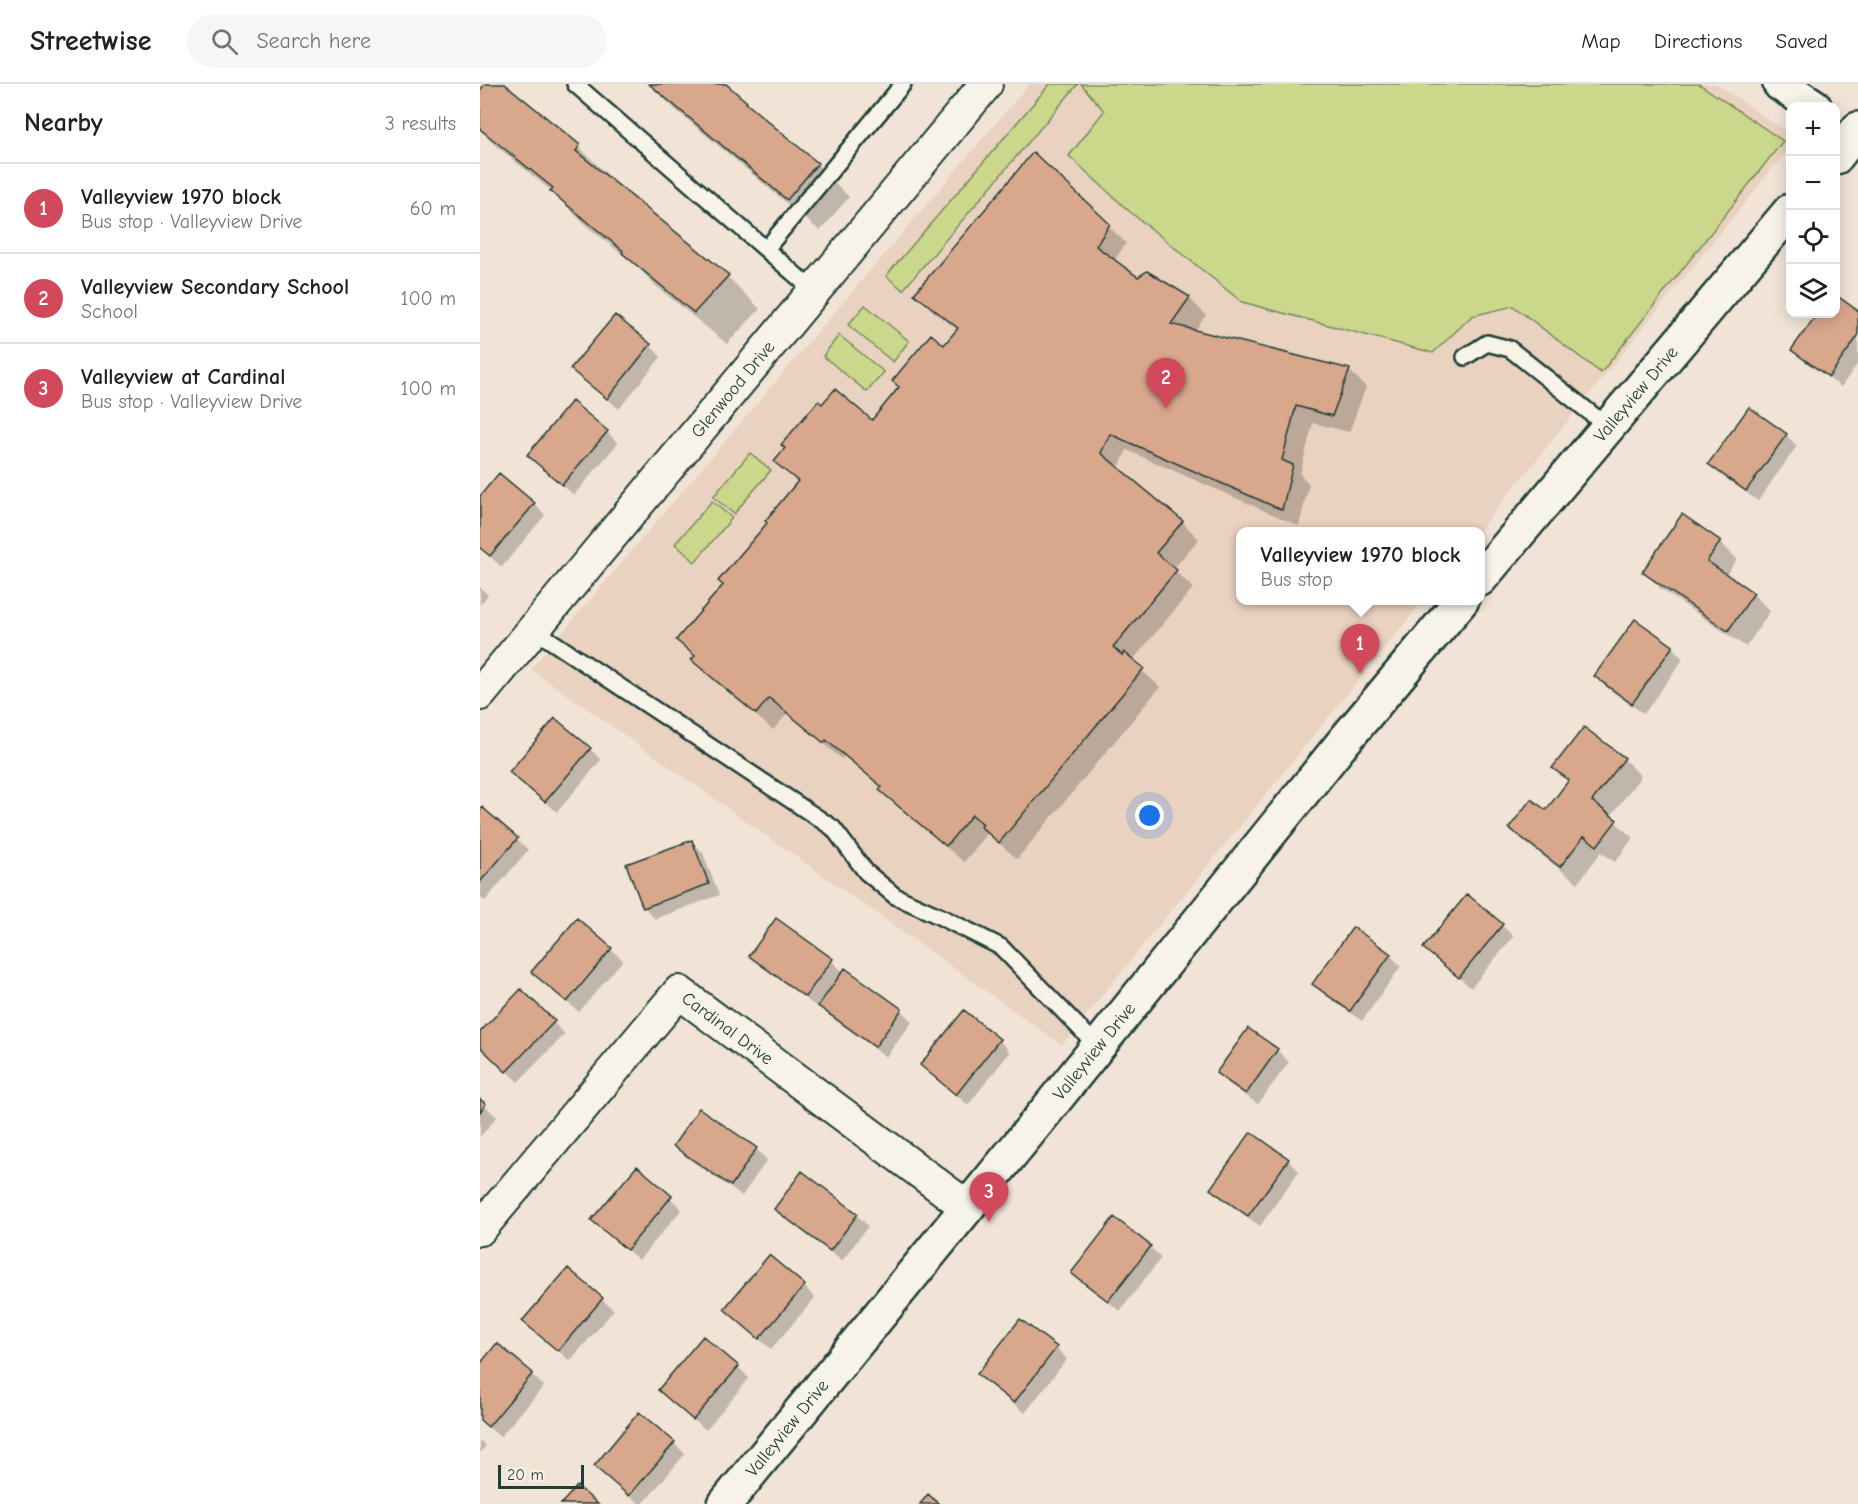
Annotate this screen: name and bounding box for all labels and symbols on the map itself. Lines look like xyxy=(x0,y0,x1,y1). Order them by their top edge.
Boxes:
street label: Glenwood Drive xyxy=(687,337,780,442)
street label: Valleyview Drive xyxy=(1590,342,1683,447)
pin: 2 xyxy=(1146,358,1186,408)
pin: 1 xyxy=(1340,624,1380,674)
your location xyxy=(1135,801,1164,830)
street label: Cardinal Drive xyxy=(677,988,777,1070)
street label: Valleyview Drive xyxy=(1049,999,1140,1105)
pin: 3 xyxy=(970,1172,1008,1222)
street label: Valleyview Drive xyxy=(742,1376,833,1481)
scale bar xyxy=(498,1462,584,1490)

